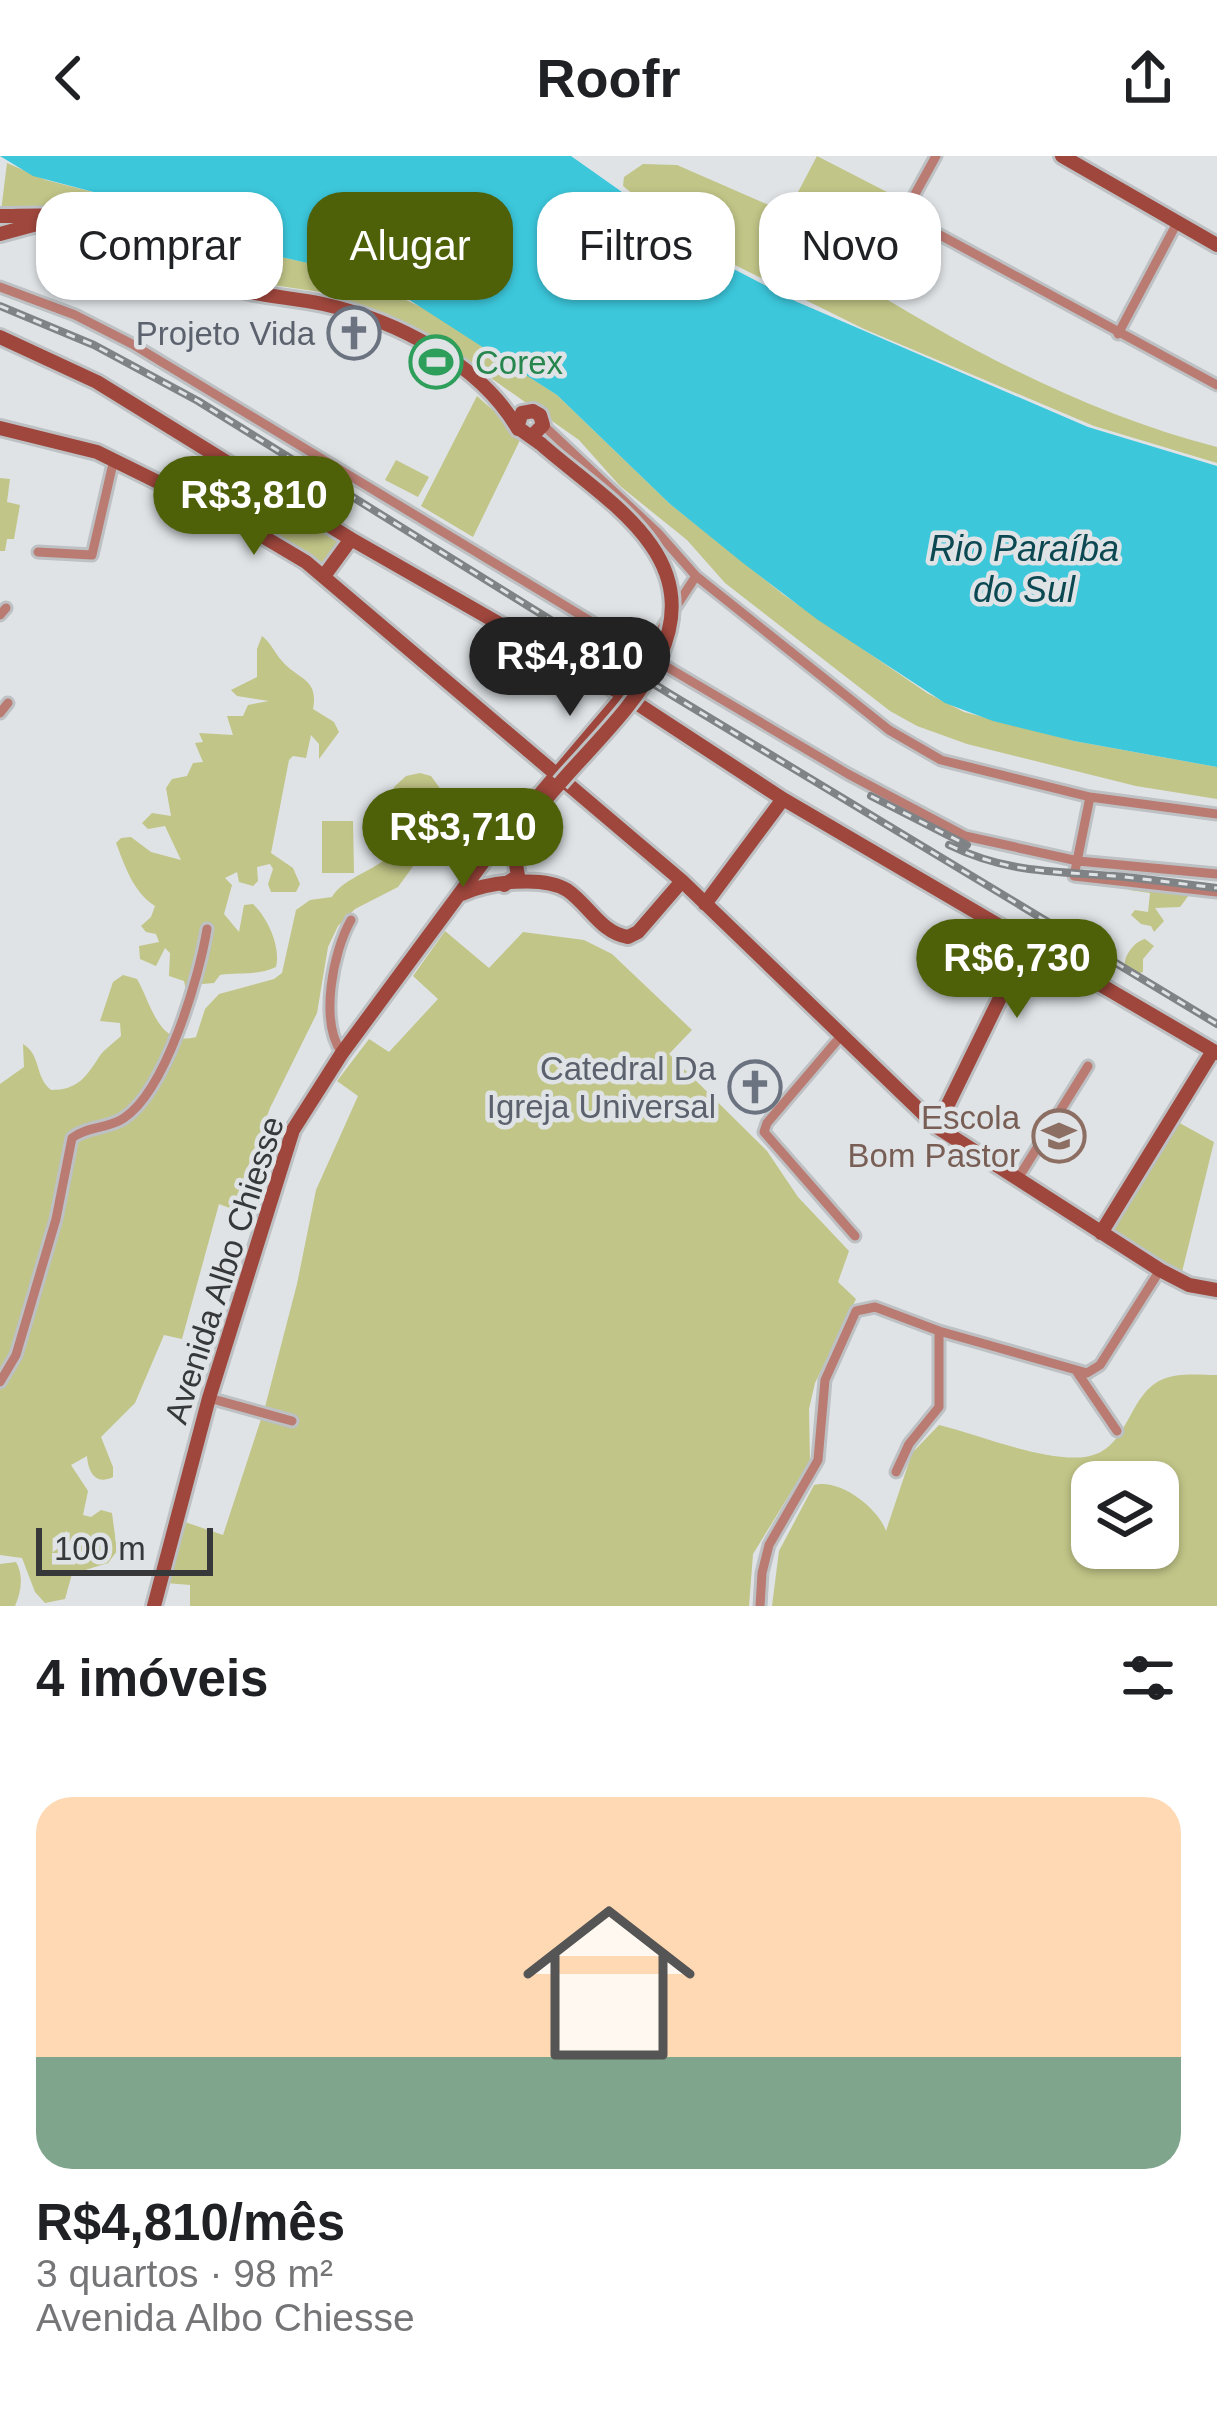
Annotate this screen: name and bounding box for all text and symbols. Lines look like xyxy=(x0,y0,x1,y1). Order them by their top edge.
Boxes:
icon: back xyxy=(36,45,102,111)
icon: share xyxy=(1115,45,1181,111)
text: Roofr xyxy=(537,48,680,108)
chip: Comprar xyxy=(36,192,283,300)
chip: Alugar xyxy=(307,192,513,300)
chip: Filtros xyxy=(537,192,735,300)
chip: Novo xyxy=(759,192,941,300)
church icon: Projeto Vida xyxy=(326,305,382,361)
place label: Projeto Vida xyxy=(136,315,316,352)
sports icon: Corex xyxy=(408,334,464,390)
place label: Corex xyxy=(475,344,564,381)
pin: R$3,810 xyxy=(143,456,365,558)
text: R$3,810 xyxy=(180,473,328,516)
water label: Rio Paraíba do Sul xyxy=(929,528,1119,610)
pin: R$4,810 xyxy=(459,617,681,719)
text: R$4,810 xyxy=(496,634,644,677)
pin: R$3,710 xyxy=(352,788,574,890)
text: R$3,710 xyxy=(389,805,537,848)
pin: R$6,730 xyxy=(906,919,1128,1021)
text: R$6,730 xyxy=(943,936,1091,979)
place label: Catedral Da Igreja Universal xyxy=(487,1050,717,1125)
church icon: Catedral Da Igreja Universal xyxy=(727,1059,783,1115)
place label: Escola Bom Pastor xyxy=(848,1099,1021,1174)
school or university icon: Escola Bom Pastor xyxy=(1031,1108,1087,1164)
street label: Avenida Albo Chiesse xyxy=(157,1112,291,1428)
map controls xyxy=(1071,1461,1179,1569)
button: layers xyxy=(1071,1461,1179,1569)
scale bar xyxy=(36,1522,213,1575)
text: 100 m xyxy=(54,1530,146,1567)
icon: filters xyxy=(1115,1645,1181,1711)
text: 4 imóveis xyxy=(36,1650,268,1707)
icon: home xyxy=(501,1875,717,2091)
text: R$4,810/mês xyxy=(36,2194,345,2251)
text: 3 quartos · 98 m² xyxy=(36,2252,333,2295)
text: Avenida Albo Chiesse xyxy=(36,2296,415,2339)

